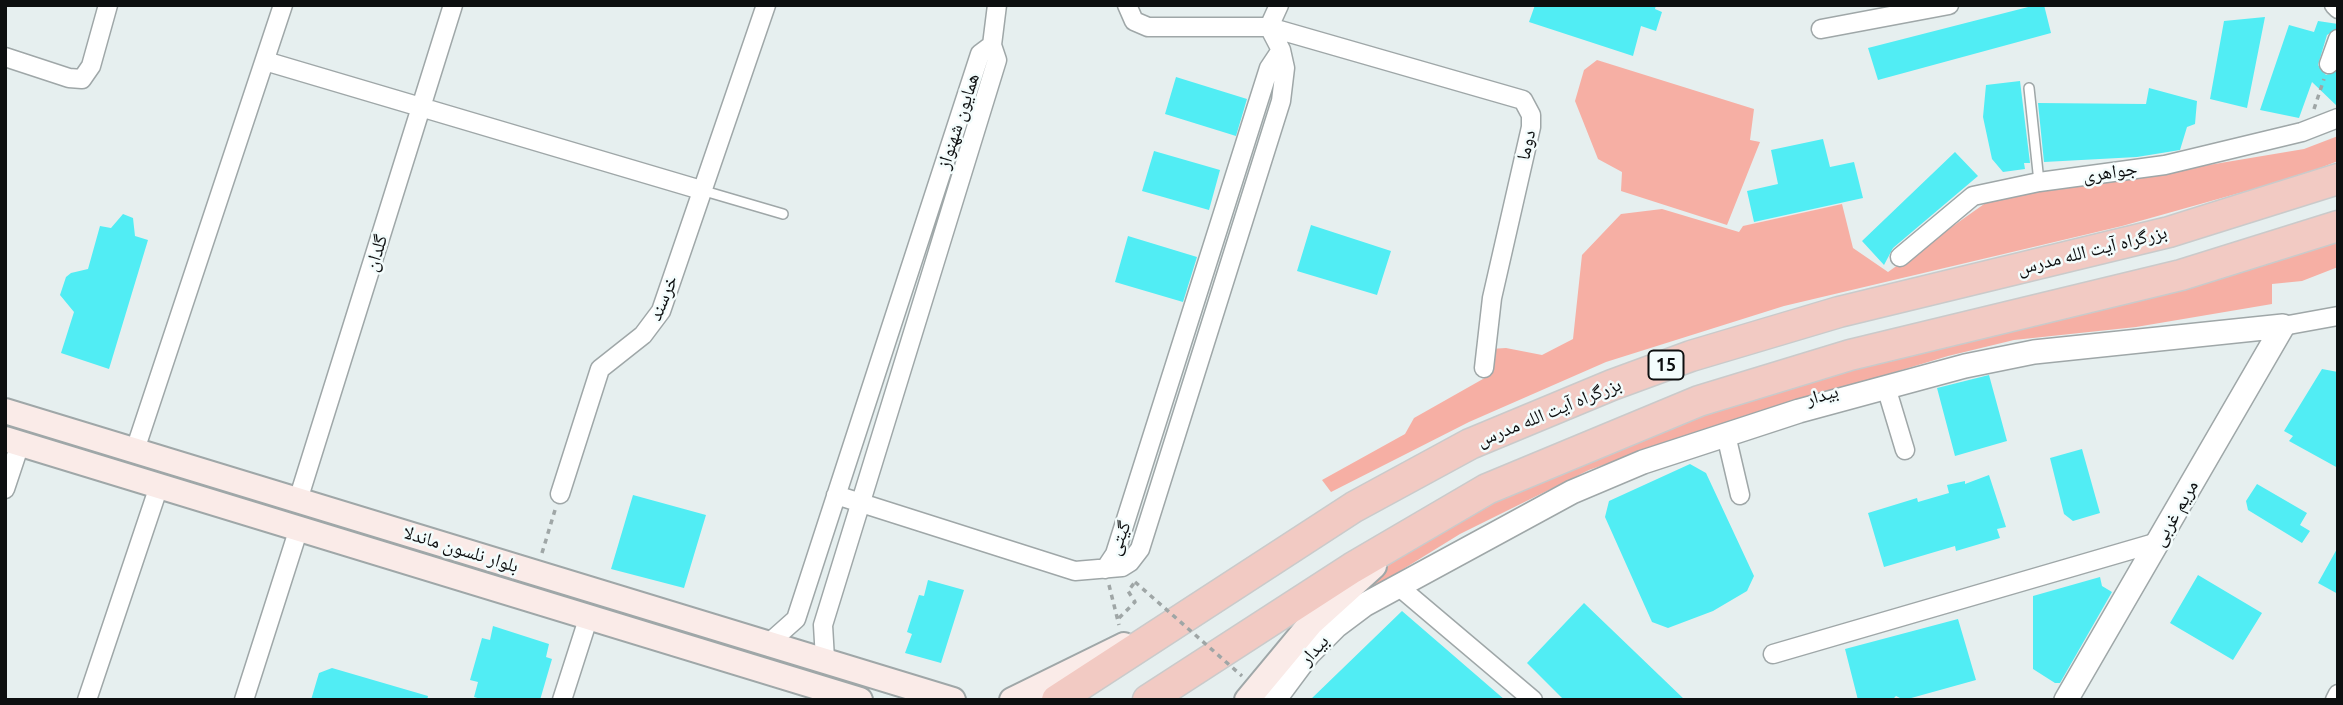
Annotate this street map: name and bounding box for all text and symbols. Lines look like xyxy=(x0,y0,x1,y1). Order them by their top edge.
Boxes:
street label: همایون شهنواز xyxy=(932,70,984,172)
street label: دوما xyxy=(1512,128,1540,162)
street label: جواهری xyxy=(2081,157,2139,187)
street label: بزرگراه آیت الله مدرس xyxy=(2015,220,2169,280)
street label: گلدان xyxy=(360,232,392,274)
street label: خرسند xyxy=(643,272,683,324)
road number: 15 xyxy=(1648,351,1684,380)
street label: بزرگراه آیت الله مدرس xyxy=(1473,373,1625,451)
street label: بیدار xyxy=(1803,380,1841,410)
street label: مریم غربی xyxy=(2147,476,2203,550)
street label: گیتی xyxy=(1102,518,1136,558)
street label: بلوار نلسون ماندلا xyxy=(401,521,521,577)
street label: بیدار xyxy=(1295,630,1333,670)

